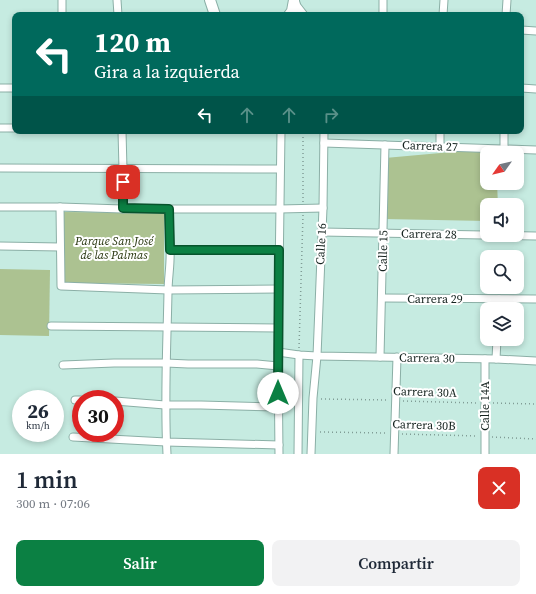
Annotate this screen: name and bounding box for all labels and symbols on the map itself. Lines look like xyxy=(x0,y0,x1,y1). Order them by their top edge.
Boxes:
street label: Carrera 27 xyxy=(402,137,458,155)
north arrow xyxy=(480,146,524,190)
pin xyxy=(106,165,140,199)
street label: Calle 16 xyxy=(312,223,330,265)
street label: Carrera 28 xyxy=(401,226,457,242)
street label: Calle 15 xyxy=(375,230,391,272)
park label: Parque San José de las Palmas xyxy=(74,233,154,263)
street label: Carrera 29 xyxy=(407,291,463,307)
street label: Carrera 30 xyxy=(399,350,455,366)
position arrow xyxy=(257,372,299,414)
street label: Calle 14A xyxy=(477,381,493,431)
street label: Carrera 30A xyxy=(393,383,457,401)
speed limit sign: 30 xyxy=(72,390,124,442)
street label: Carrera 30B xyxy=(392,416,456,434)

